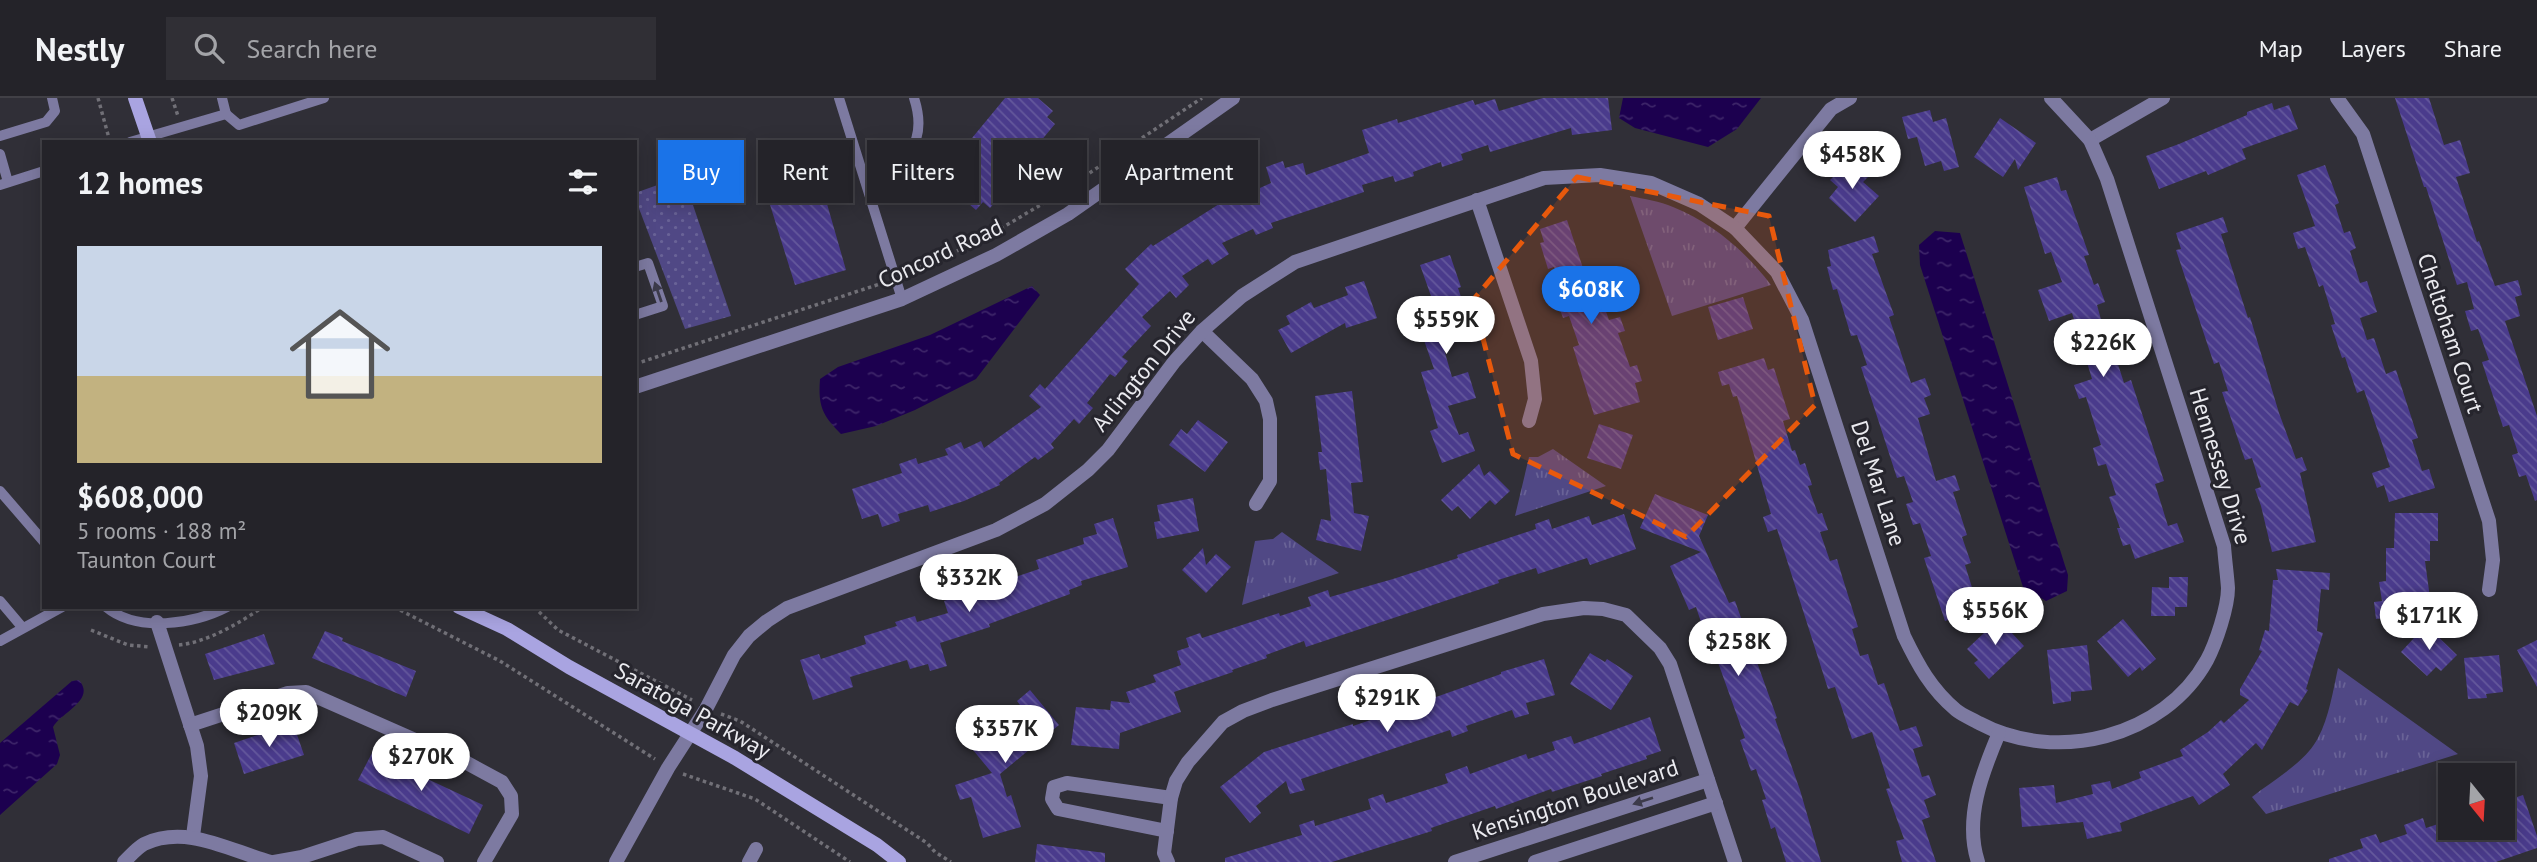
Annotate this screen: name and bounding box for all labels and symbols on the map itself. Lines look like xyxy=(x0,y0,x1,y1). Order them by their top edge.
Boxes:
pin: $458K xyxy=(1803,132,1901,191)
street label: Concord Road xyxy=(873,211,1007,295)
street label: Cheltoham Court xyxy=(2412,250,2491,417)
pin: $608K xyxy=(1542,266,1640,326)
one-way arrow xyxy=(652,281,663,302)
pin: $559K xyxy=(1397,296,1495,356)
street label: Arlington Drive xyxy=(1085,303,1201,437)
pin: $226K xyxy=(2054,320,2152,379)
street label: Hennessey Drive xyxy=(2183,384,2259,548)
street label: Del Mar Lane xyxy=(1845,417,1913,549)
pin: $332K xyxy=(920,554,1018,614)
pin: $556K xyxy=(1946,588,2044,647)
pin: $171K xyxy=(2380,592,2478,652)
pin: $258K xyxy=(1689,618,1787,678)
street label: Saratoga Parkway xyxy=(610,655,776,765)
pin: $291K xyxy=(1338,674,1436,734)
pin: $209K xyxy=(220,690,318,749)
pin: $357K xyxy=(956,706,1054,765)
pin: $270K xyxy=(372,734,470,793)
street label: Kensington Boulevard xyxy=(1468,752,1682,846)
north arrow xyxy=(2438,763,2515,840)
one-way arrow xyxy=(1633,796,1654,807)

